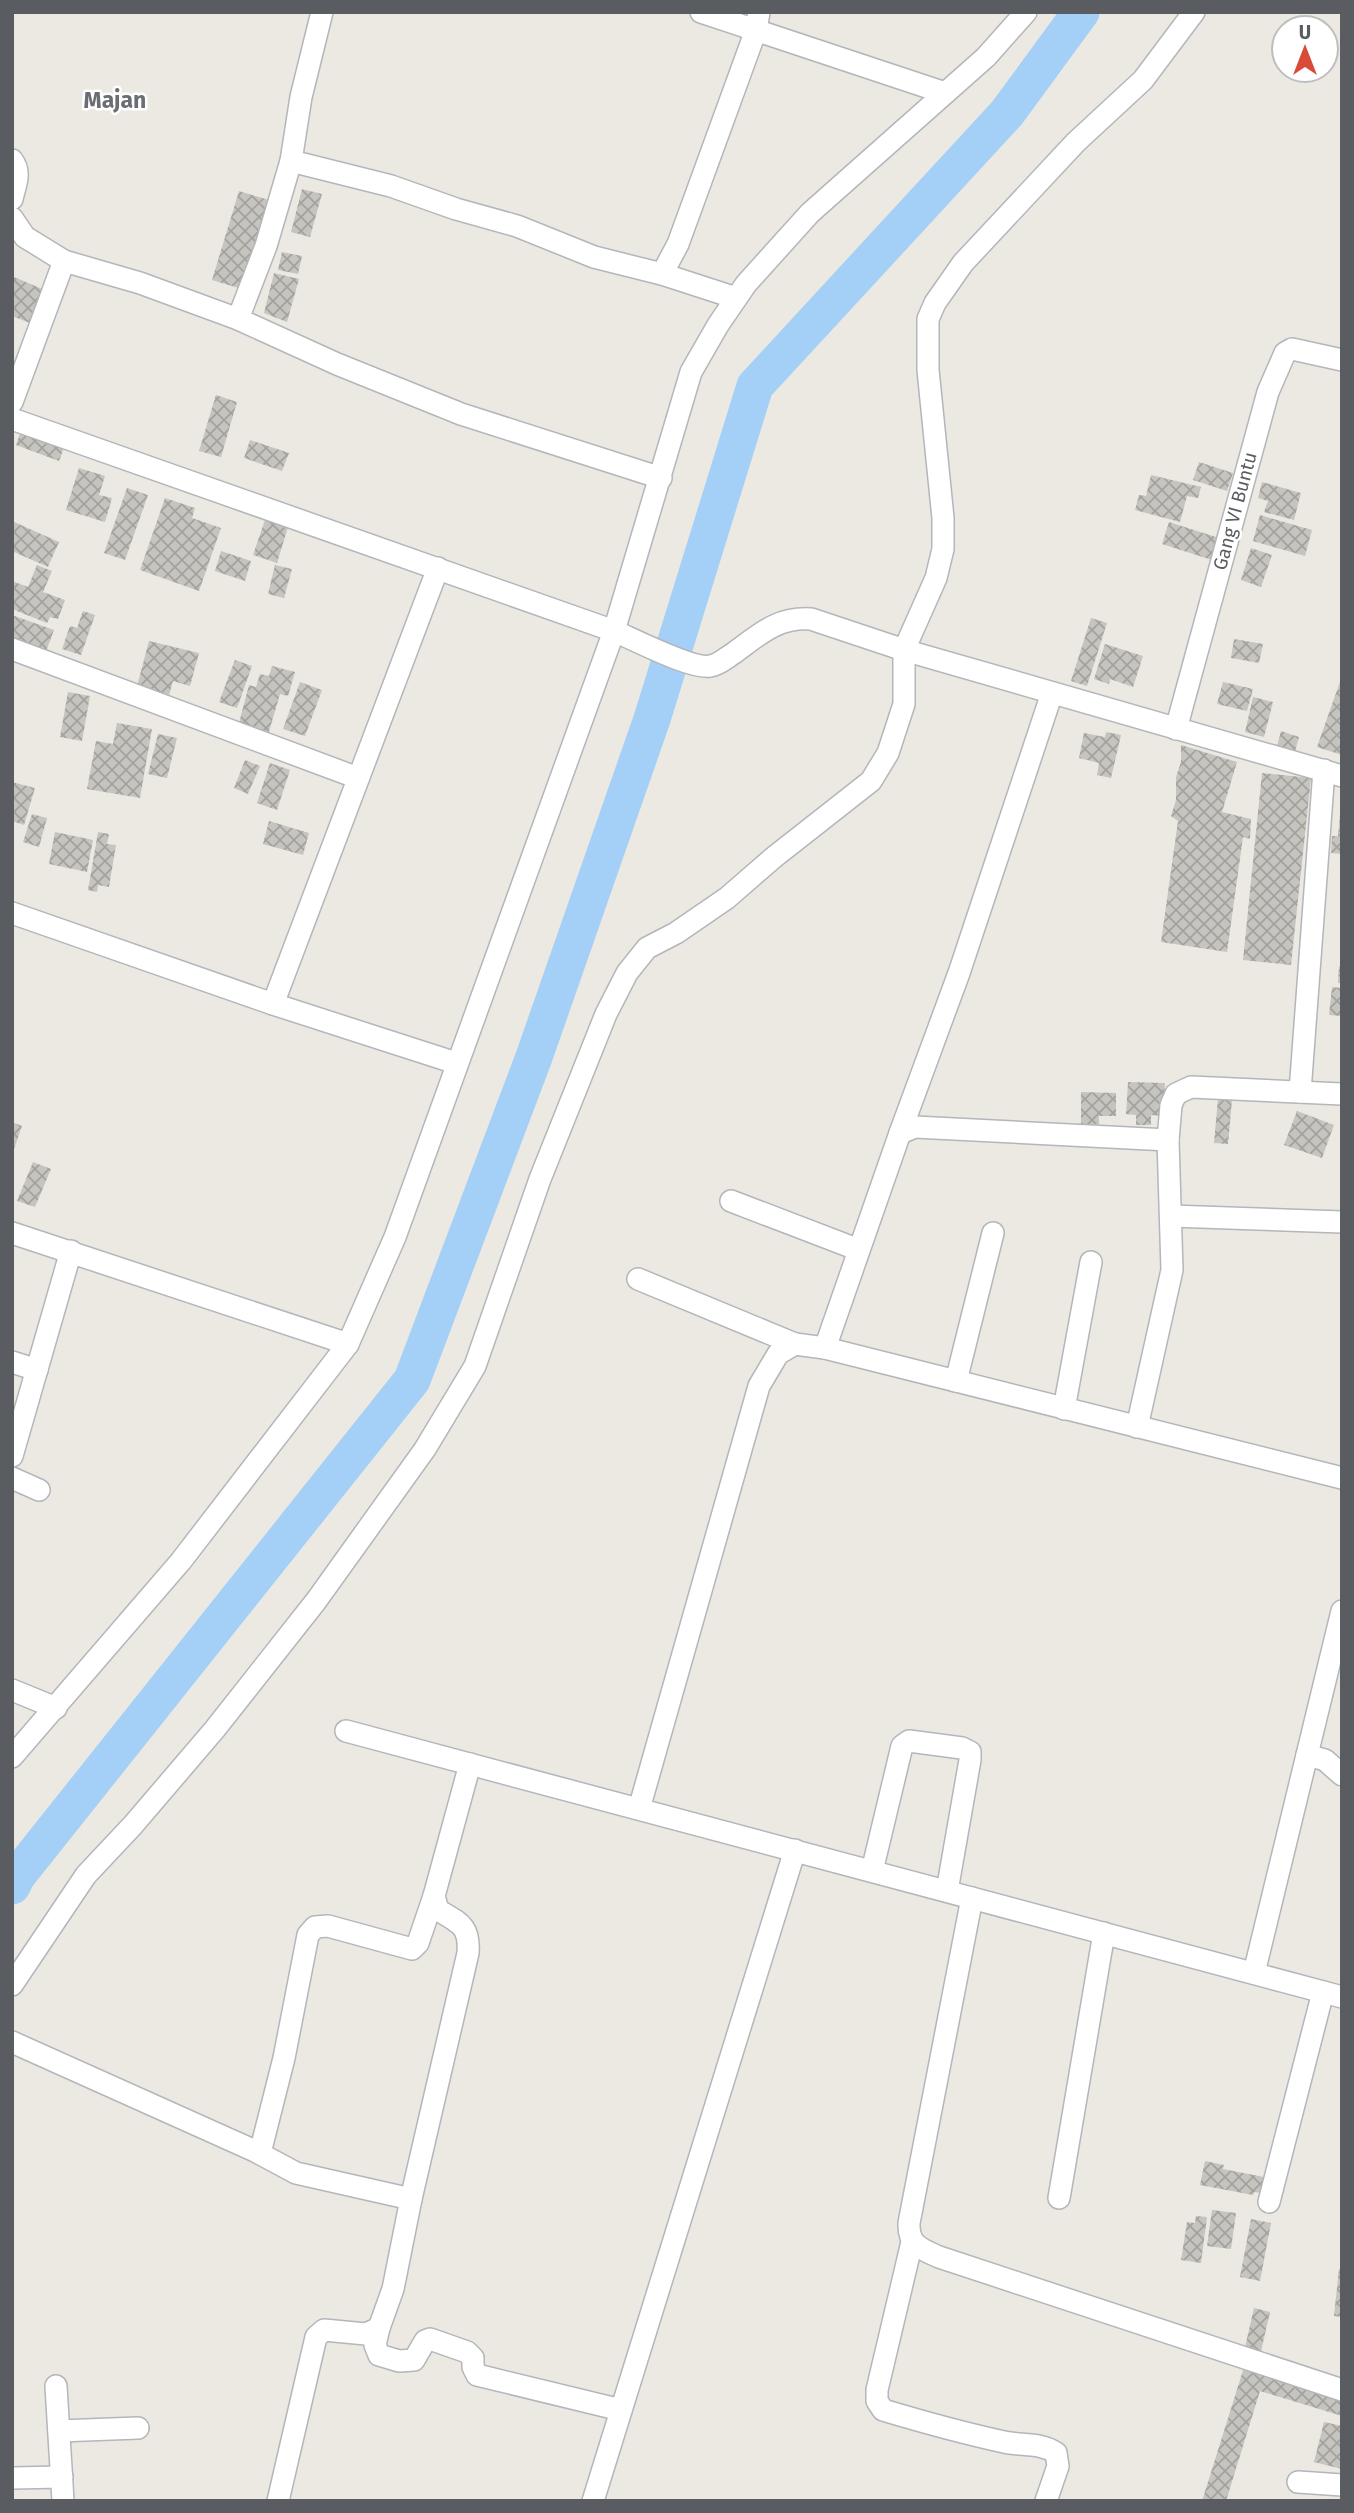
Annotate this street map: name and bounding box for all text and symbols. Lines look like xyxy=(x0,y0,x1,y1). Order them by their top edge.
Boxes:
north arrow xyxy=(1270,14,1340,84)
text: U xyxy=(1299,21,1311,44)
district label: Majan xyxy=(84,86,146,114)
street label: Gang VI Buntu xyxy=(1208,449,1262,573)

